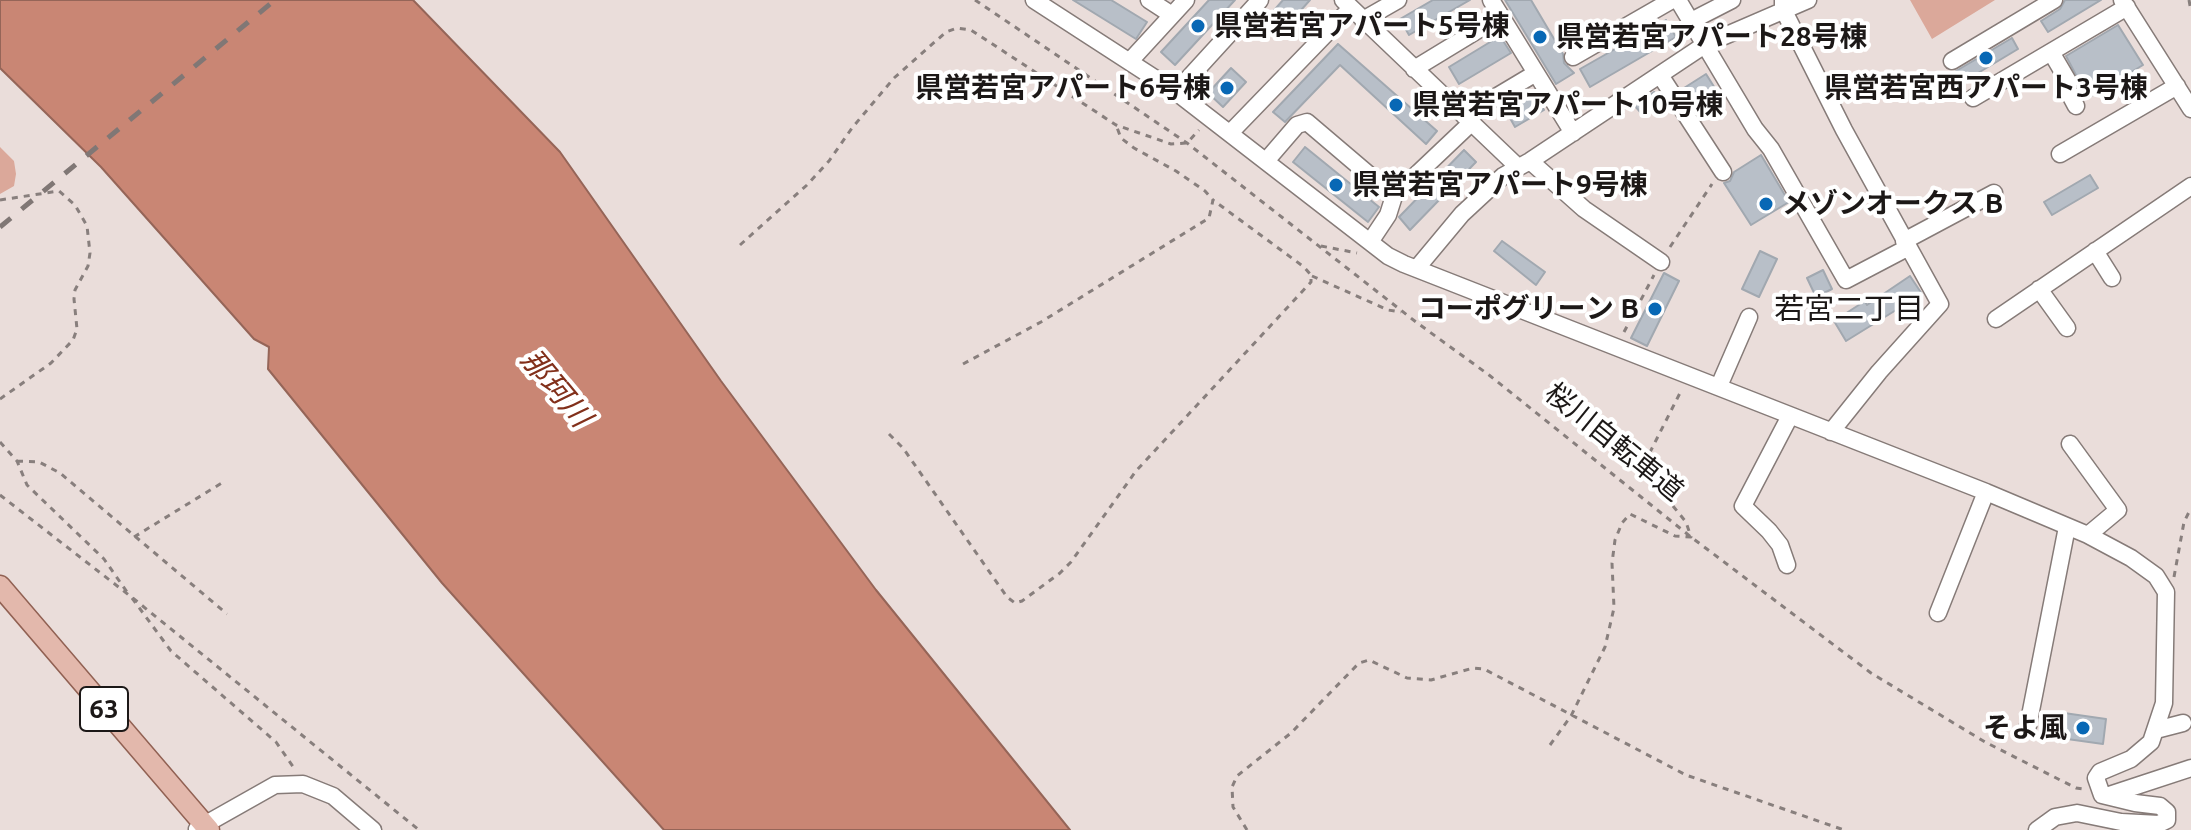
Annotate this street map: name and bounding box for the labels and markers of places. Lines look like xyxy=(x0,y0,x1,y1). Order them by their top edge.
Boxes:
place label: 県営若宮アパート5号棟 xyxy=(1214,9,1510,43)
marker: 県営若宮アパート5号棟 xyxy=(1189,17,1207,35)
place label: 県営若宮アパート28号棟 xyxy=(1556,20,1868,54)
marker: 県営若宮アパート28号棟 xyxy=(1531,28,1549,46)
marker: 県営若宮西アパート3号棟 xyxy=(1977,49,1995,67)
place label: 県営若宮アパート6号棟 xyxy=(915,71,1211,105)
place label: 県営若宮西アパート3号棟 xyxy=(1824,71,2148,105)
marker: 県営若宮アパート6号棟 xyxy=(1218,79,1236,97)
place label: 県営若宮アパート10号棟 xyxy=(1412,88,1724,122)
marker: 県営若宮アパート10号棟 xyxy=(1387,96,1405,114)
place label: 県営若宮アパート9号棟 xyxy=(1352,168,1648,202)
marker: 県営若宮アパート9号棟 xyxy=(1327,176,1345,194)
place label: メゾンオークス B xyxy=(1782,187,2003,221)
marker: メゾンオークス B xyxy=(1757,195,1775,213)
place label: コーポグリーン B xyxy=(1418,292,1639,326)
marker: コーポグリーン B xyxy=(1646,300,1664,318)
place label: そよ風 xyxy=(1983,711,2067,745)
marker: そよ風 xyxy=(2074,719,2092,737)

